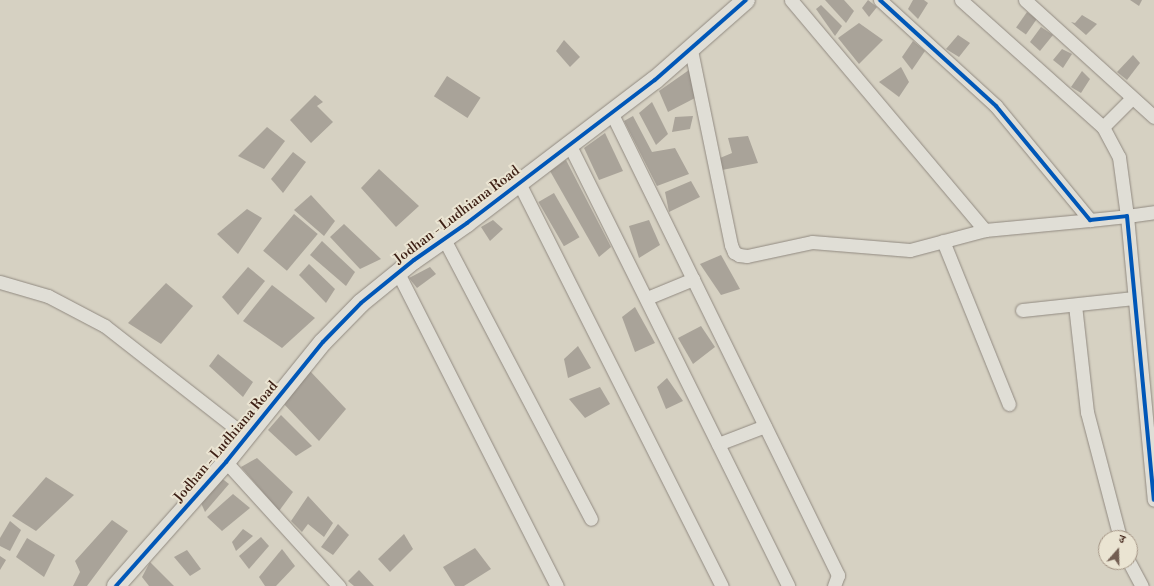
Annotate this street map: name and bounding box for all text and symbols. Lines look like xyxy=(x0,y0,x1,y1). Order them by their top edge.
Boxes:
street label: Jodhan - Ludhiana Road xyxy=(391,162,523,268)
street label: Jodhan - Ludhiana Road xyxy=(170,378,282,506)
north arrow xyxy=(1098,530,1138,570)
text: उ xyxy=(1117,532,1127,547)

